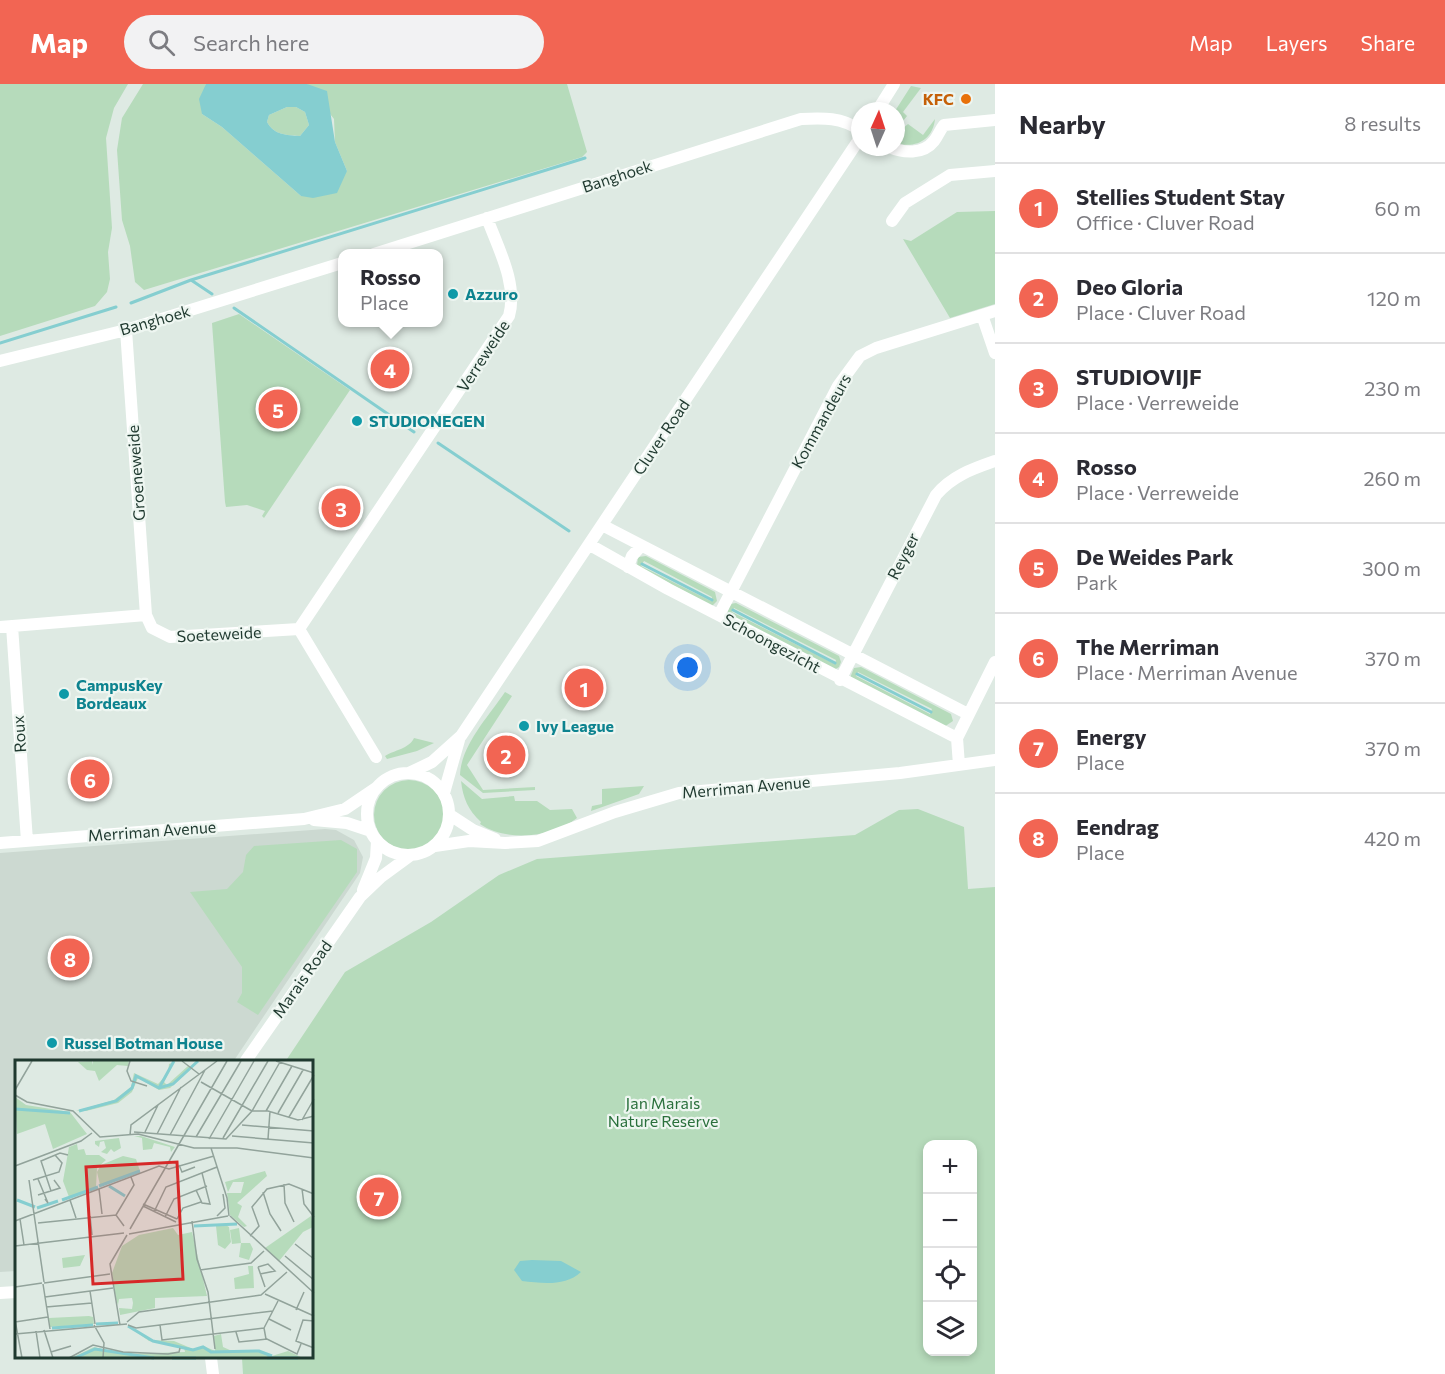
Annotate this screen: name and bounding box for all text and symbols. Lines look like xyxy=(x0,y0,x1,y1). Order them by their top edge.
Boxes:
search box xyxy=(124,15,544,69)
text: Map xyxy=(30,25,88,59)
icon: search xyxy=(145,26,178,59)
text: Search here xyxy=(193,29,309,56)
text: Map xyxy=(1189,30,1233,55)
text: Layers xyxy=(1266,30,1328,55)
text: Share xyxy=(1361,30,1415,55)
place label: KFC xyxy=(923,89,954,108)
marker: KFC xyxy=(959,92,973,106)
north arrow xyxy=(851,102,905,156)
text: Nearby xyxy=(1019,108,1106,139)
text: 8 results xyxy=(1344,111,1421,135)
street label: Banghoek xyxy=(579,155,655,196)
text: Stellies Student Stay xyxy=(1076,183,1285,210)
text: 1 xyxy=(1034,196,1043,220)
text: 60 m xyxy=(1375,196,1421,220)
text: Office · Cluver Road xyxy=(1076,210,1255,234)
popup xyxy=(338,249,443,327)
text: Rosso xyxy=(360,263,421,290)
text: Deo Gloria xyxy=(1076,273,1183,300)
place label: Azzuro xyxy=(465,284,518,303)
text: 2 xyxy=(1033,286,1044,310)
text: 120 m xyxy=(1367,286,1421,310)
marker: Azzuro xyxy=(446,287,460,301)
text: Place xyxy=(360,290,409,314)
street label: Banghoek xyxy=(117,300,193,339)
text: Place · Cluver Road xyxy=(1076,300,1246,324)
street label: Verreweide xyxy=(452,316,513,395)
pin: 4 xyxy=(370,346,410,392)
text: STUDIOVIJF xyxy=(1076,363,1202,390)
street label: Kommandeurs xyxy=(787,370,854,471)
text: 3 xyxy=(1033,376,1044,400)
text: 230 m xyxy=(1364,376,1421,400)
pin: 5 xyxy=(258,386,298,432)
text: Place · Verreweide xyxy=(1076,390,1239,414)
street label: Cluver Road xyxy=(628,395,693,478)
place label: STUDIONEGEN xyxy=(369,411,485,430)
marker: STUDIONEGEN xyxy=(350,414,364,428)
street label: Groeneweide xyxy=(123,424,148,522)
text: Rosso xyxy=(1076,453,1137,480)
text: 4 xyxy=(1032,466,1045,490)
text: 260 m xyxy=(1363,466,1421,490)
text: Place · Verreweide xyxy=(1076,480,1239,504)
pin: 3 xyxy=(322,486,360,530)
street label: Reyger xyxy=(883,529,923,582)
text: De Weides Park xyxy=(1076,543,1234,570)
text: 5 xyxy=(1033,556,1044,580)
text: 300 m xyxy=(1362,556,1421,580)
text: Park xyxy=(1076,570,1118,594)
street label: Schoongezicht xyxy=(720,609,824,676)
street label: Soeteweide xyxy=(176,622,262,645)
text: The Merriman xyxy=(1076,633,1219,660)
text: 6 xyxy=(1032,646,1045,670)
text: 370 m xyxy=(1365,646,1421,670)
your location xyxy=(673,653,702,682)
text: Place · Merriman Avenue xyxy=(1076,660,1298,684)
pin: 1 xyxy=(564,666,604,710)
place label: CampusKey Bordeaux xyxy=(76,675,163,712)
marker: CampusKey Bordeaux xyxy=(57,687,71,701)
street label: Roux xyxy=(8,714,29,753)
place label: Ivy League xyxy=(536,716,614,735)
marker: Ivy League xyxy=(517,719,531,733)
text: Energy xyxy=(1076,723,1147,750)
pin: 2 xyxy=(486,732,526,778)
text: 7 xyxy=(1033,736,1044,760)
text: 370 m xyxy=(1365,736,1421,760)
text: Place xyxy=(1076,750,1125,774)
pin: 6 xyxy=(70,756,110,802)
street label: Merriman Avenue xyxy=(681,771,811,802)
text: Eendrag xyxy=(1076,813,1159,840)
street label: Merriman Avenue xyxy=(87,817,217,844)
text: 8 xyxy=(1032,826,1045,850)
text: 420 m xyxy=(1364,826,1421,850)
text: Place xyxy=(1076,840,1125,864)
pin: 8 xyxy=(50,936,90,980)
street label: Marais Road xyxy=(268,936,335,1021)
place label: Russel Botman House xyxy=(64,1033,223,1052)
marker: Russel Botman House xyxy=(45,1036,59,1050)
inset map xyxy=(15,1060,314,1359)
park label: Jan Marais Nature Reserve xyxy=(608,1093,718,1130)
map controls xyxy=(923,1140,977,1356)
button: + xyxy=(923,1140,977,1194)
pin: 7 xyxy=(360,1174,398,1220)
button: − xyxy=(923,1194,977,1248)
button: locate xyxy=(923,1248,977,1302)
button: layers xyxy=(923,1302,977,1356)

